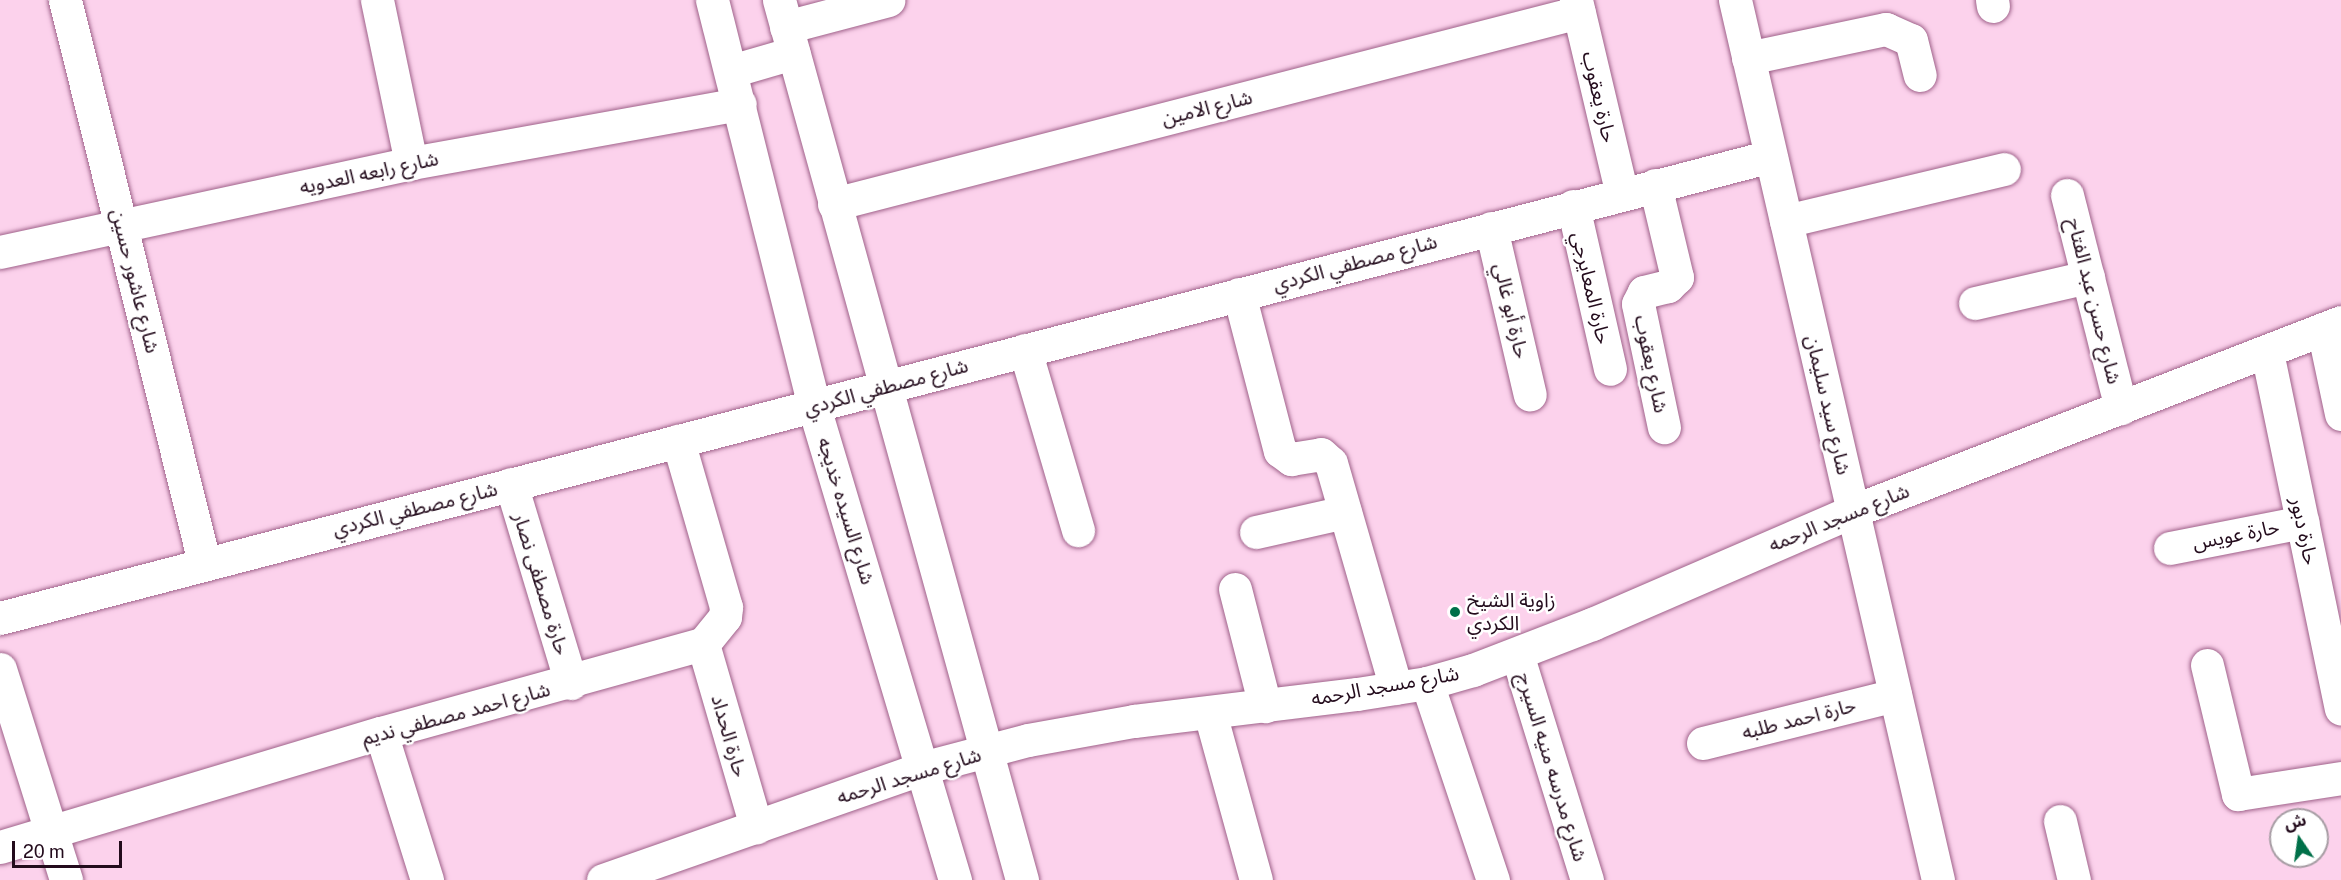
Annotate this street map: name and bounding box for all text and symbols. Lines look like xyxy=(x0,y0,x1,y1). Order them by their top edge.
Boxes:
street label: حارة يعقوب xyxy=(1577,49,1621,145)
street label: شارع الامين xyxy=(1159,85,1255,131)
street label: شارع رابعه العدويه xyxy=(297,147,441,199)
street label: شارع عاشور حسين xyxy=(105,206,165,356)
street label: شارع حسن عبد الفتاح xyxy=(2062,215,2126,387)
street label: شارع مصطفي الكردي xyxy=(1270,230,1440,296)
street label: حارة المعايرجي xyxy=(1566,230,1616,346)
street label: حارة أبو غالي xyxy=(1488,261,1534,361)
street label: شارع يعقوب xyxy=(1629,313,1673,415)
street label: شارع سيد سليمان xyxy=(1800,333,1856,477)
street label: شارع مصطفي الكردي xyxy=(801,354,971,420)
street label: شارع السيده خديجه xyxy=(812,434,880,588)
street label: شارع مصطفي الكردي xyxy=(330,477,500,541)
street label: شارع مسجد الرحمه xyxy=(1765,479,1913,557)
street label: حارة دبور xyxy=(2285,495,2323,567)
street label: حارة مصطفى نصار xyxy=(508,510,574,658)
street label: حارة عويس xyxy=(2191,515,2281,555)
place label: زاوية الشيخ الكردي xyxy=(1467,588,1555,635)
marker: زاوية الشيخ الكردي xyxy=(1448,605,1462,619)
street label: شارع مسجد الرحمه xyxy=(1309,661,1461,711)
street label: شارع مدرسه منيه السيرج xyxy=(1512,670,1592,864)
street label: شارع احمد مصطفي نديم xyxy=(359,677,553,751)
street label: حارة الحداد xyxy=(706,692,752,780)
street label: حارة احمد طلبه xyxy=(1739,693,1859,745)
street label: شارع مسجد الرحمه xyxy=(834,743,984,809)
north arrow xyxy=(2269,808,2329,868)
text: ش xyxy=(2282,810,2308,834)
scale bar xyxy=(15,829,124,867)
text: 20 m xyxy=(23,841,65,862)

